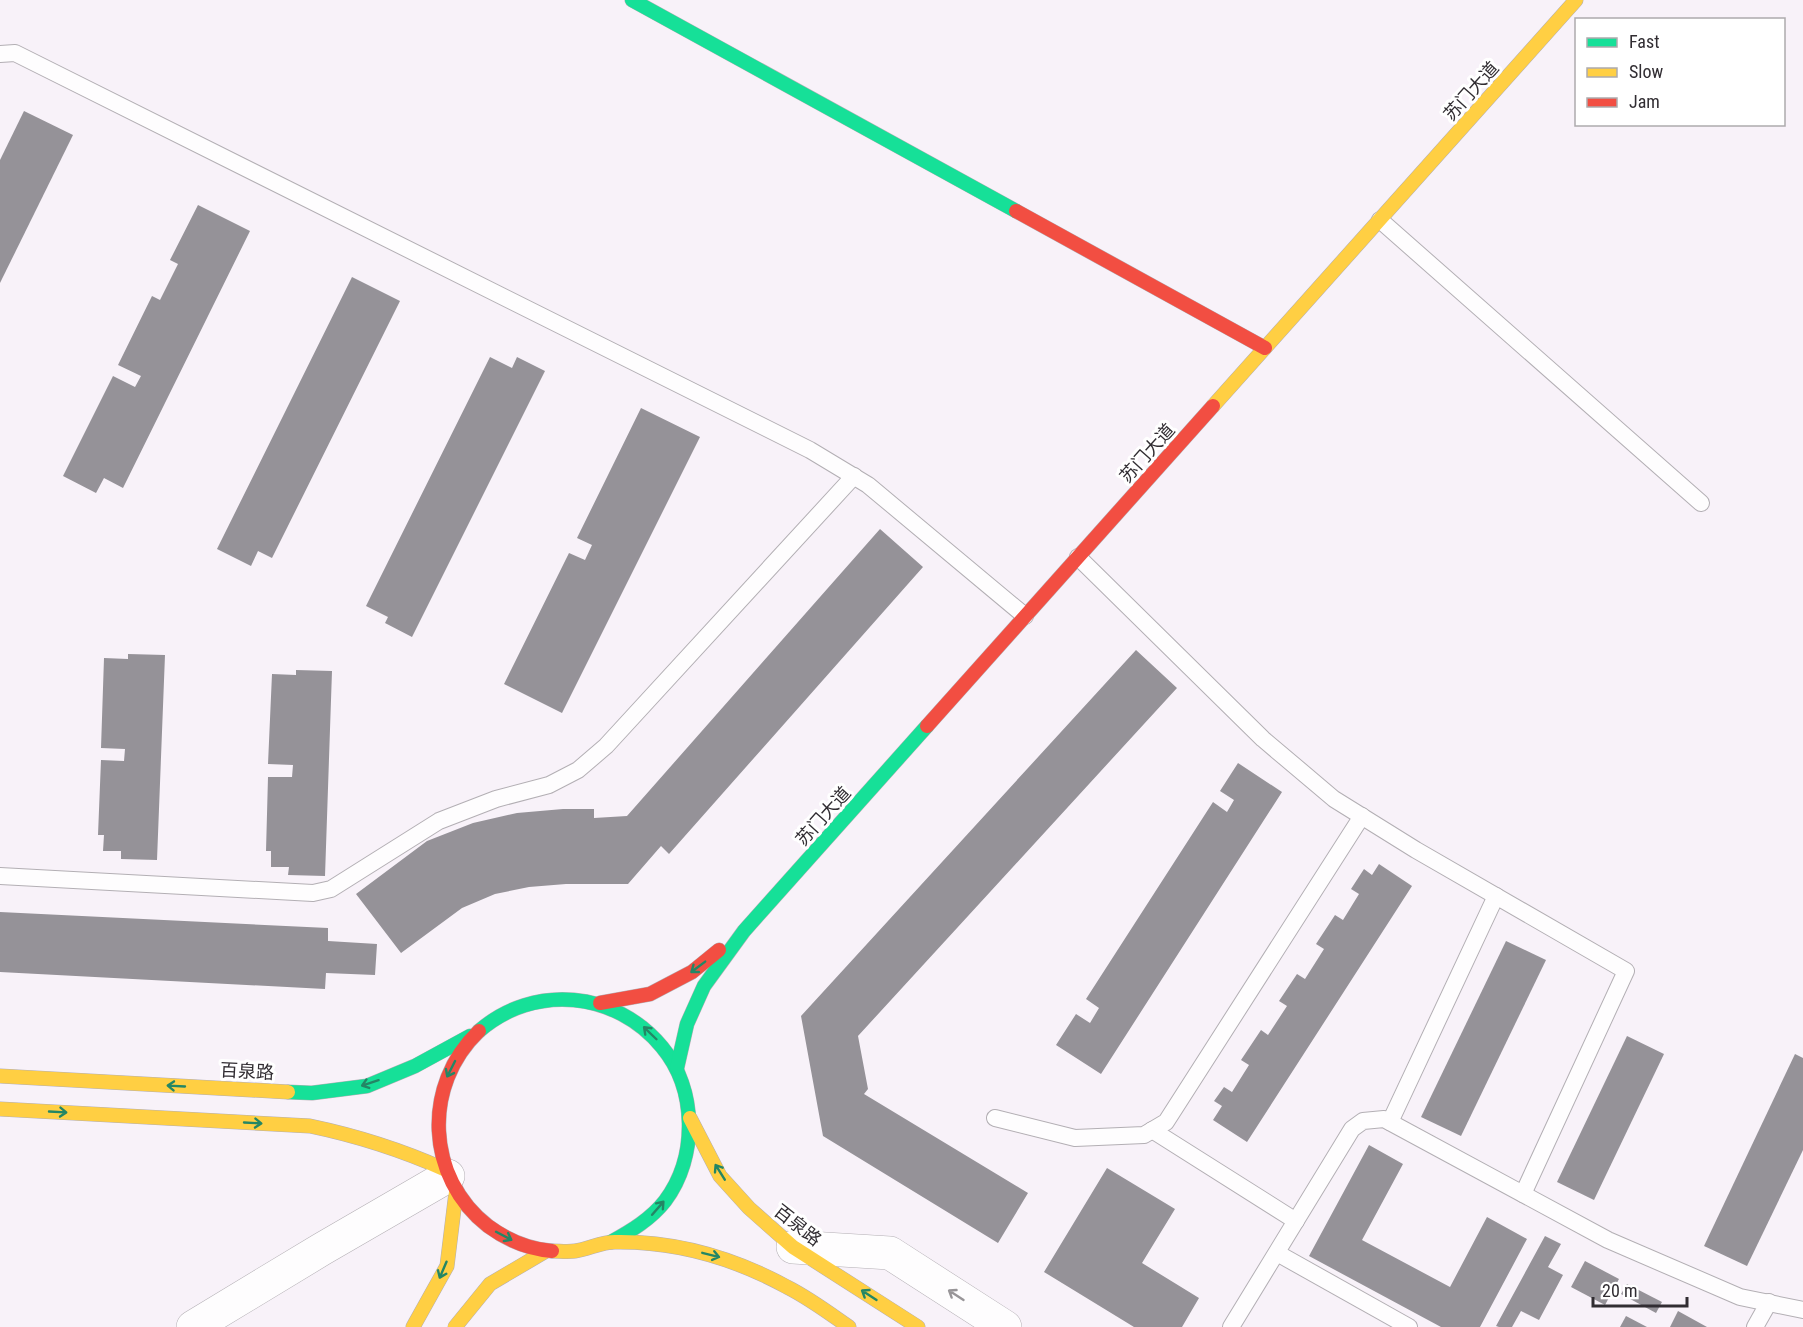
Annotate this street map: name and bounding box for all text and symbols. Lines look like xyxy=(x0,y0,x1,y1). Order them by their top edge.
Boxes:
legend xyxy=(1575,18,1785,126)
text: Fast xyxy=(1629,31,1660,52)
street label: 苏门大道 xyxy=(1439,57,1503,125)
text: Slow xyxy=(1629,61,1664,82)
text: Jam xyxy=(1629,91,1660,112)
street label: 苏门大道 xyxy=(1115,419,1179,487)
street label: 苏门大道 xyxy=(791,782,855,850)
one-way arrow xyxy=(690,960,706,973)
one-way arrow xyxy=(643,1025,658,1040)
street label: 百泉路 xyxy=(219,1059,275,1083)
one-way arrow xyxy=(444,1060,456,1078)
one-way arrow xyxy=(361,1079,380,1090)
one-way arrow xyxy=(167,1080,187,1091)
one-way arrow xyxy=(48,1107,68,1118)
one-way arrow xyxy=(243,1117,263,1128)
one-way arrow xyxy=(713,1164,726,1181)
street label: 百泉路 xyxy=(770,1200,826,1250)
one-way arrow xyxy=(651,1201,665,1216)
one-way arrow xyxy=(495,1230,512,1242)
one-way arrow xyxy=(701,1249,720,1261)
one-way arrow xyxy=(437,1260,448,1279)
scale bar xyxy=(1593,1270,1688,1308)
text: 20 m xyxy=(1602,1280,1637,1301)
one-way arrow xyxy=(861,1289,878,1301)
one-way arrow xyxy=(948,1289,965,1301)

